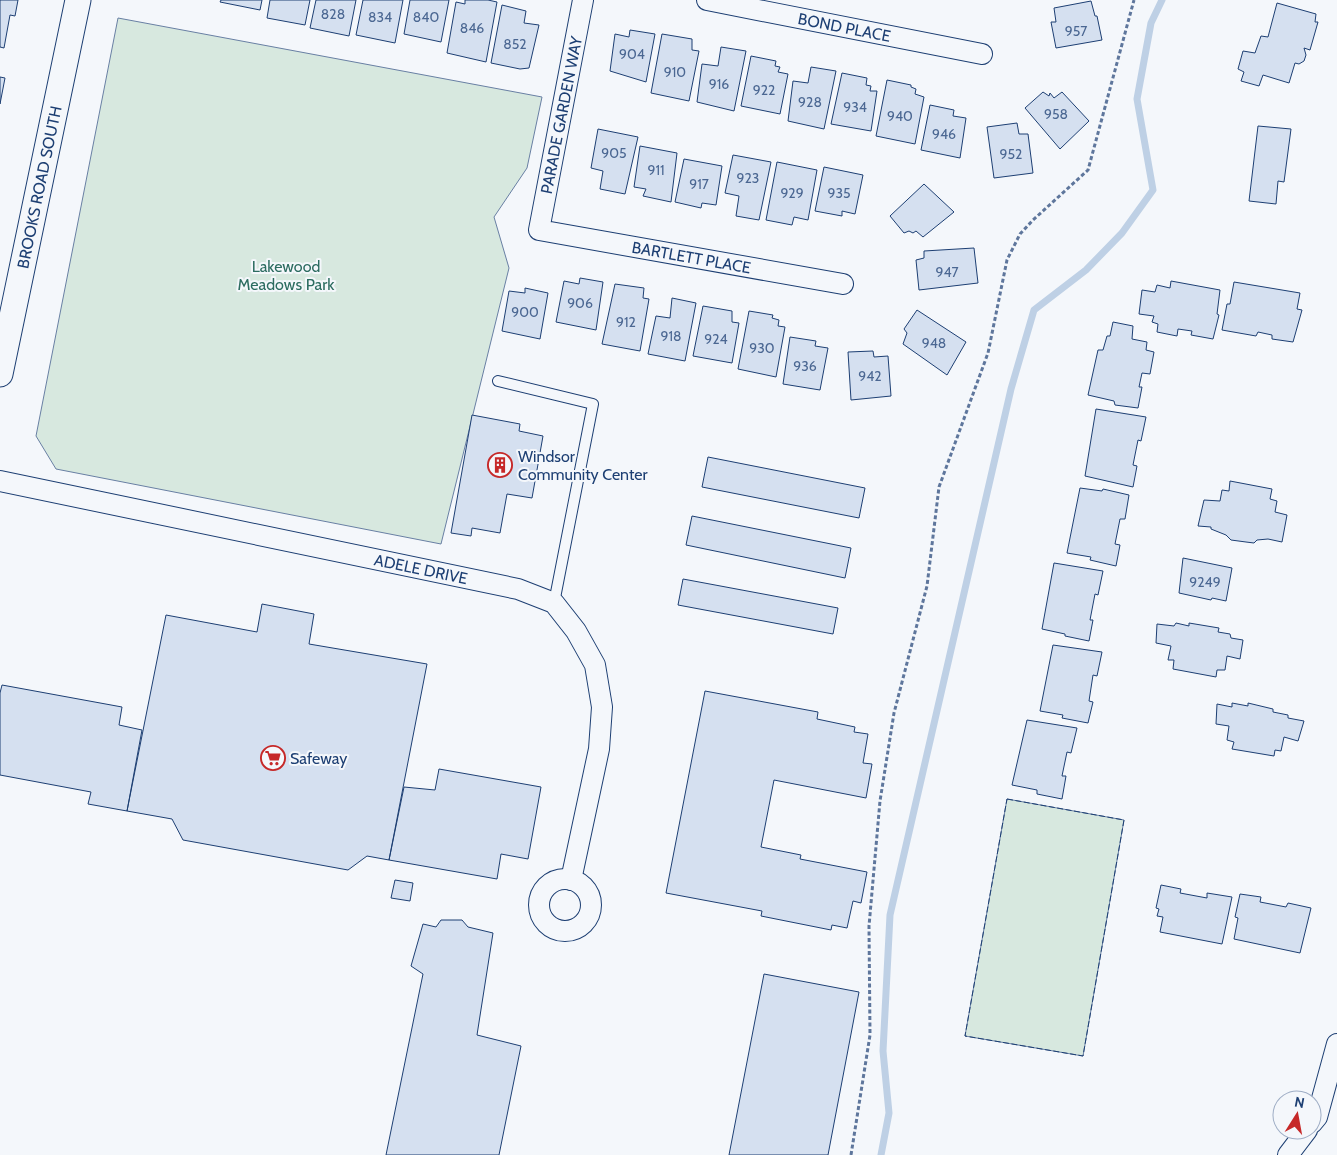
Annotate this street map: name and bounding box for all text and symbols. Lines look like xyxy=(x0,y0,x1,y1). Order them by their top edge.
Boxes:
house number: 828 xyxy=(321,5,345,23)
house number: 834 xyxy=(368,8,392,26)
house number: 840 xyxy=(413,8,439,26)
street label: BOND PLACE xyxy=(796,9,892,46)
house number: 846 xyxy=(460,19,484,37)
house number: 957 xyxy=(1065,22,1087,40)
street label: PARADE GARDEN WAY xyxy=(537,34,586,195)
house number: 852 xyxy=(503,35,527,53)
house number: 904 xyxy=(619,45,645,63)
house number: 910 xyxy=(664,63,686,81)
house number: 916 xyxy=(709,75,729,93)
house number: 922 xyxy=(753,81,775,99)
house number: 928 xyxy=(798,93,822,111)
house number: 934 xyxy=(843,98,867,116)
street label: BROOKS ROAD SOUTH xyxy=(13,104,66,270)
house number: 958 xyxy=(1044,105,1068,123)
house number: 940 xyxy=(887,107,913,125)
house number: 946 xyxy=(932,125,956,143)
house number: 905 xyxy=(601,144,627,162)
house number: 952 xyxy=(1000,145,1022,163)
house number: 911 xyxy=(647,161,665,179)
house number: 923 xyxy=(737,169,759,187)
house number: 917 xyxy=(689,175,709,193)
house number: 929 xyxy=(780,184,804,202)
house number: 935 xyxy=(827,184,851,202)
street label: BARTLETT PLACE xyxy=(630,238,753,277)
park label: Lakewood Meadows Park xyxy=(238,257,335,294)
house number: 947 xyxy=(935,263,959,281)
house number: 906 xyxy=(567,294,593,312)
house number: 900 xyxy=(511,303,539,321)
house number: 912 xyxy=(616,313,636,331)
house number: 918 xyxy=(661,327,682,345)
house number: 924 xyxy=(704,330,728,348)
house number: 948 xyxy=(922,334,946,352)
house number: 930 xyxy=(749,339,775,357)
house number: 936 xyxy=(793,357,817,375)
house number: 942 xyxy=(858,367,882,385)
place label: Windsor Community Center xyxy=(518,447,648,484)
building icon: Windsor Community Center xyxy=(487,452,513,478)
street label: ADELE DRIVE xyxy=(372,550,469,588)
house number: 9249 xyxy=(1189,573,1221,591)
supermarket icon: Safeway xyxy=(260,745,286,771)
place label: Safeway xyxy=(290,749,347,768)
north arrow xyxy=(1272,1090,1322,1140)
text: N xyxy=(1293,1092,1306,1112)

